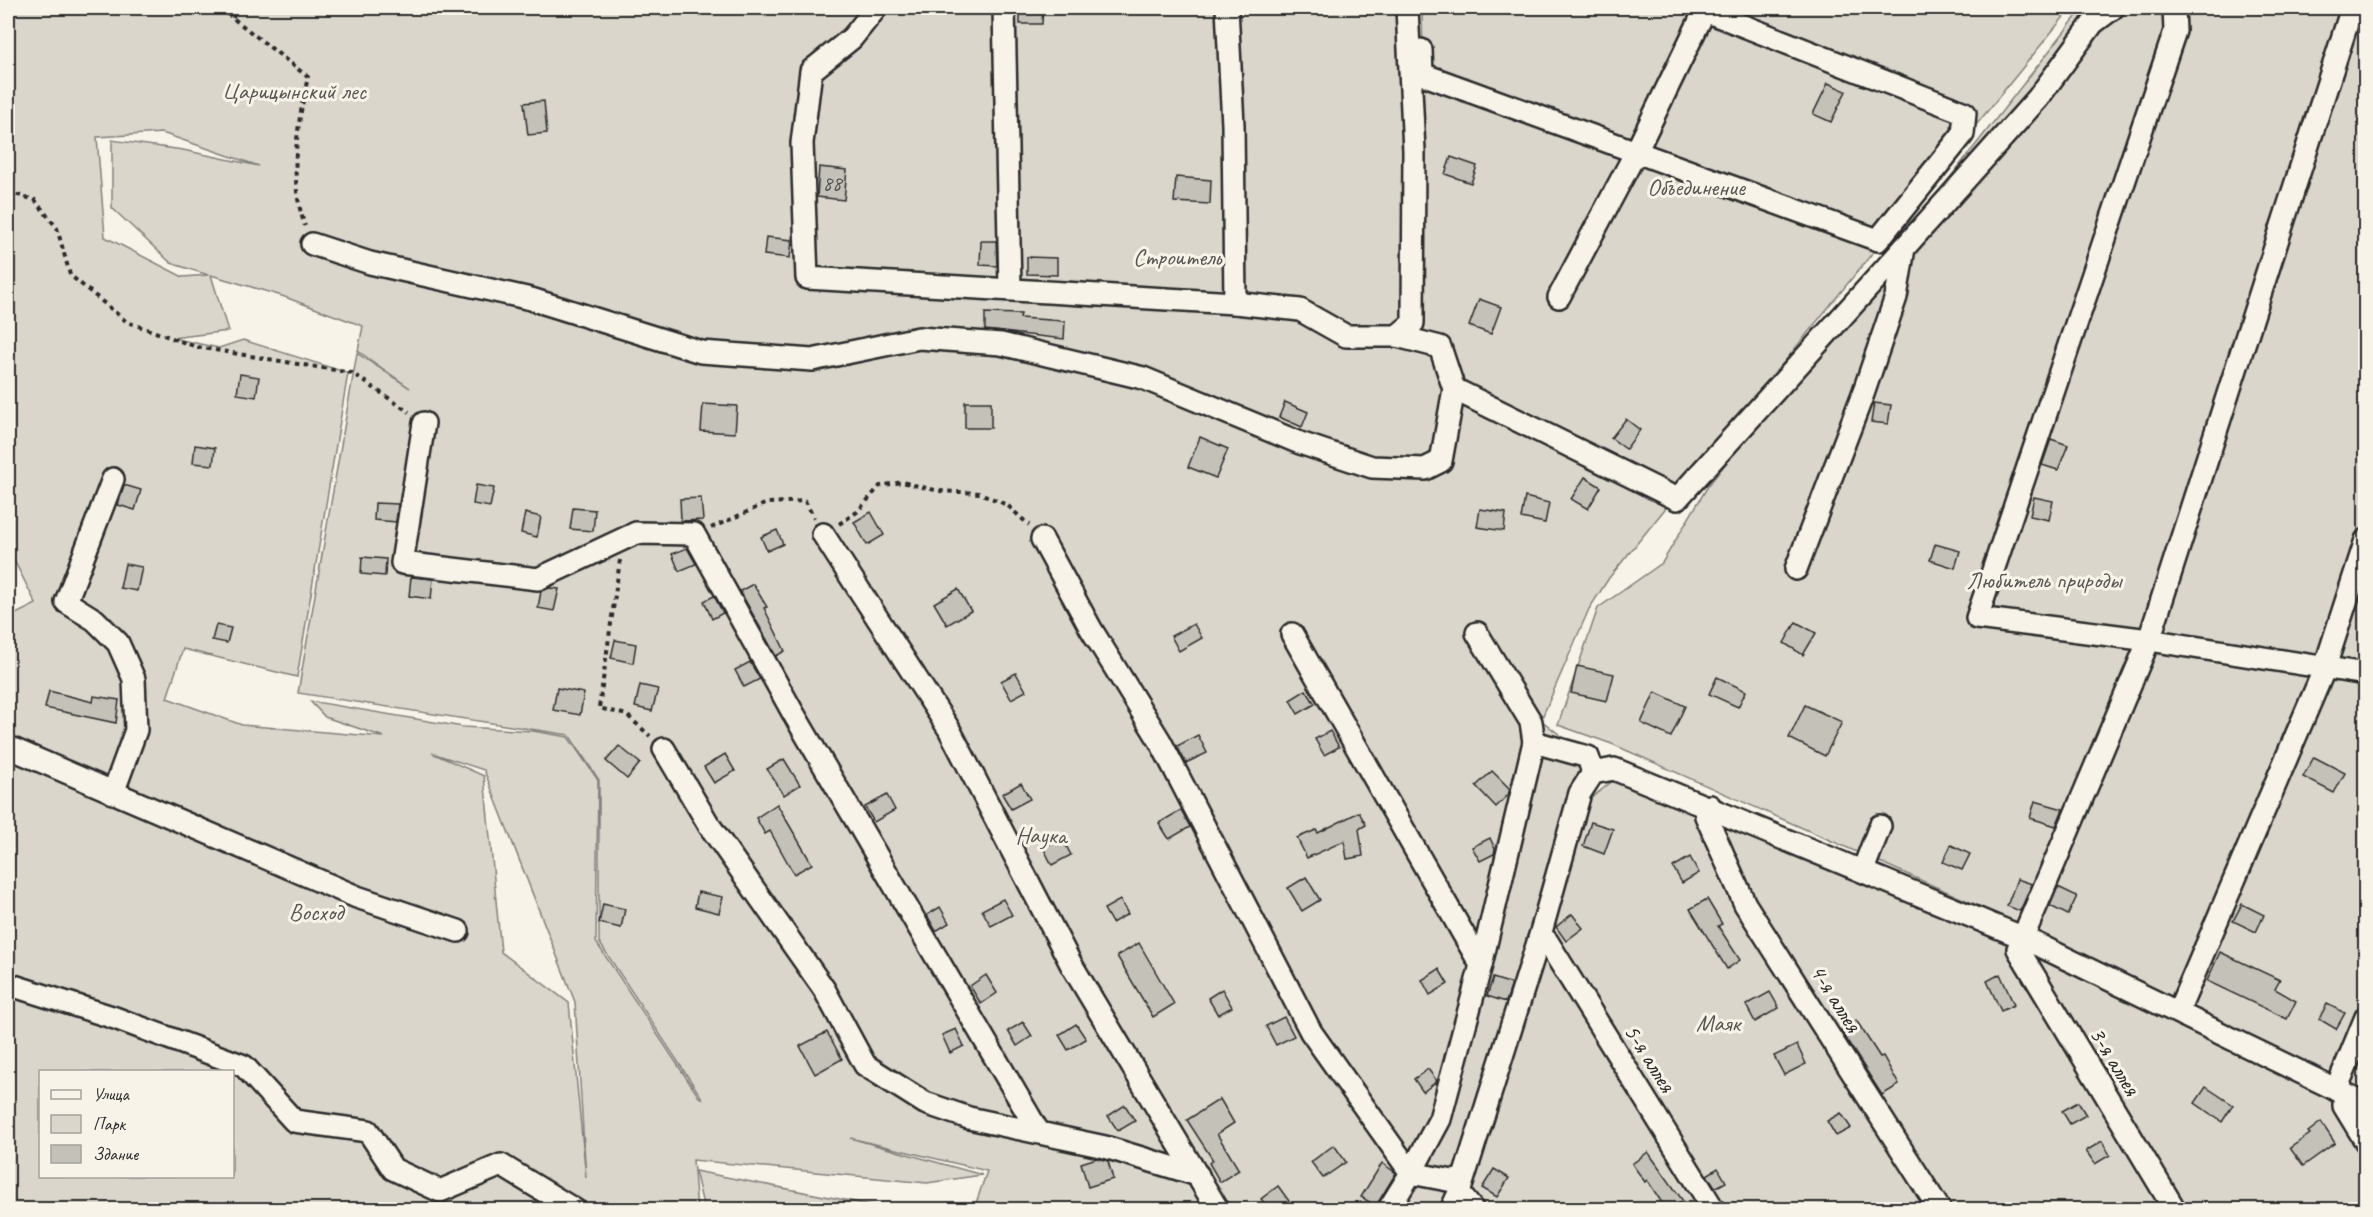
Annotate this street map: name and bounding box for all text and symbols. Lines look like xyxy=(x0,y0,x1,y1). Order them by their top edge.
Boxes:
park label: Царицынский лес xyxy=(222,76,368,106)
house number: 88 xyxy=(823,170,844,196)
park label: Объединение xyxy=(1647,172,1747,202)
park label: Строитель xyxy=(1133,242,1223,272)
park label: Любитель природы xyxy=(1967,565,2124,595)
park label: Наука xyxy=(1016,820,1069,850)
park label: Восход xyxy=(289,897,346,927)
street label: 4-я аллея xyxy=(1803,958,1869,1039)
park label: Маяк xyxy=(1696,1008,1742,1038)
street label: 5-я аллея xyxy=(1617,1018,1683,1099)
street label: 3-я аллея xyxy=(2083,1021,2148,1102)
legend xyxy=(39,1070,234,1178)
text: Улица xyxy=(93,1083,130,1105)
text: Парк xyxy=(93,1113,127,1135)
text: Здание xyxy=(93,1143,139,1165)

